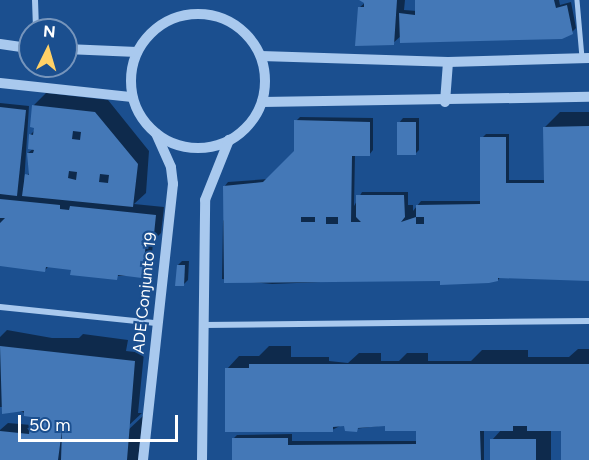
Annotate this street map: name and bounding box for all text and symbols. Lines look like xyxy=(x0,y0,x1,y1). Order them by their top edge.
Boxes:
north arrow xyxy=(18,18,78,78)
text: N xyxy=(42,22,56,42)
street label: ADE Conjunto 19 xyxy=(129,231,161,355)
scale bar xyxy=(21,403,182,441)
text: 50 m xyxy=(29,414,71,436)

